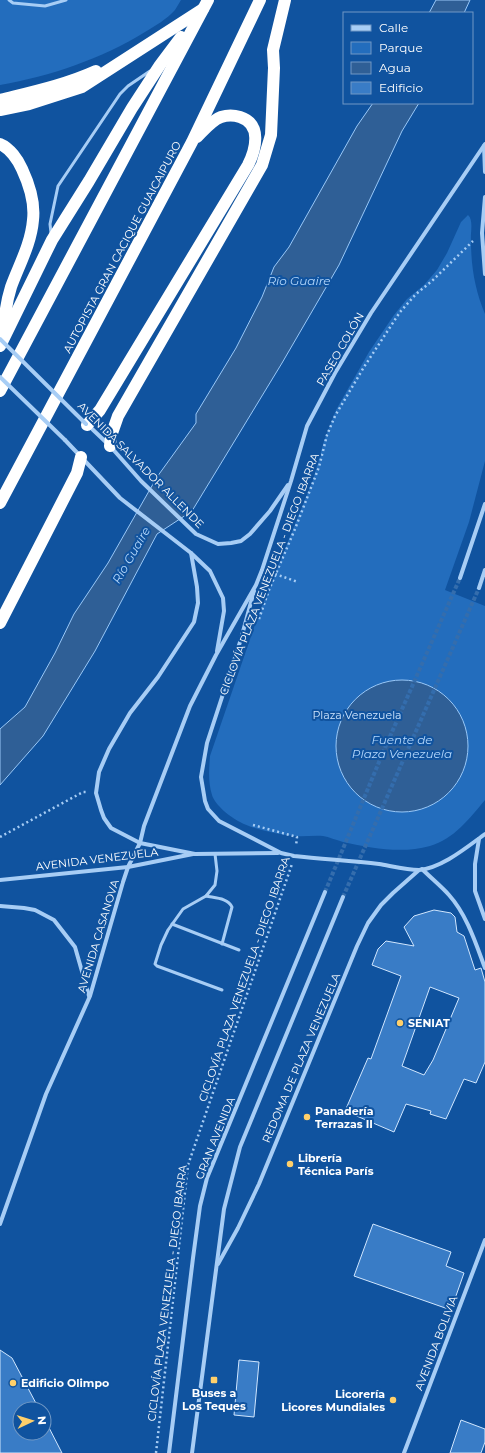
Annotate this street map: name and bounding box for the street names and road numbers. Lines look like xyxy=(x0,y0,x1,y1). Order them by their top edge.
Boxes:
street label: AUTOPISTA GRAN CACIQUE GUAICAIPURO xyxy=(60,139,184,355)
street label: PASEO COLÓN xyxy=(313,310,367,388)
street label: AVENIDA SALVADOR ALLENDE xyxy=(75,399,207,531)
street label: CICLOVÍA PLAZA VENEZUELA - DIEGO IBARRA xyxy=(216,451,322,697)
street label: AVENIDA VENEZUELA xyxy=(35,845,159,873)
street label: CICLOVÍA PLAZA VENEZUELA - DIEGO IBARRA xyxy=(195,855,293,1103)
street label: AVENIDA CASANOVA xyxy=(74,878,122,994)
street label: REDOMA DE PLAZA VENEZUELA xyxy=(259,971,343,1145)
street label: GRAN AVENIDA xyxy=(192,1095,238,1181)
street label: CICLOVÍA PLAZA VENEZUELA - DIEGO IBARRA xyxy=(144,1164,190,1422)
street label: AVENIDA BOLIVIA xyxy=(411,1294,461,1392)

